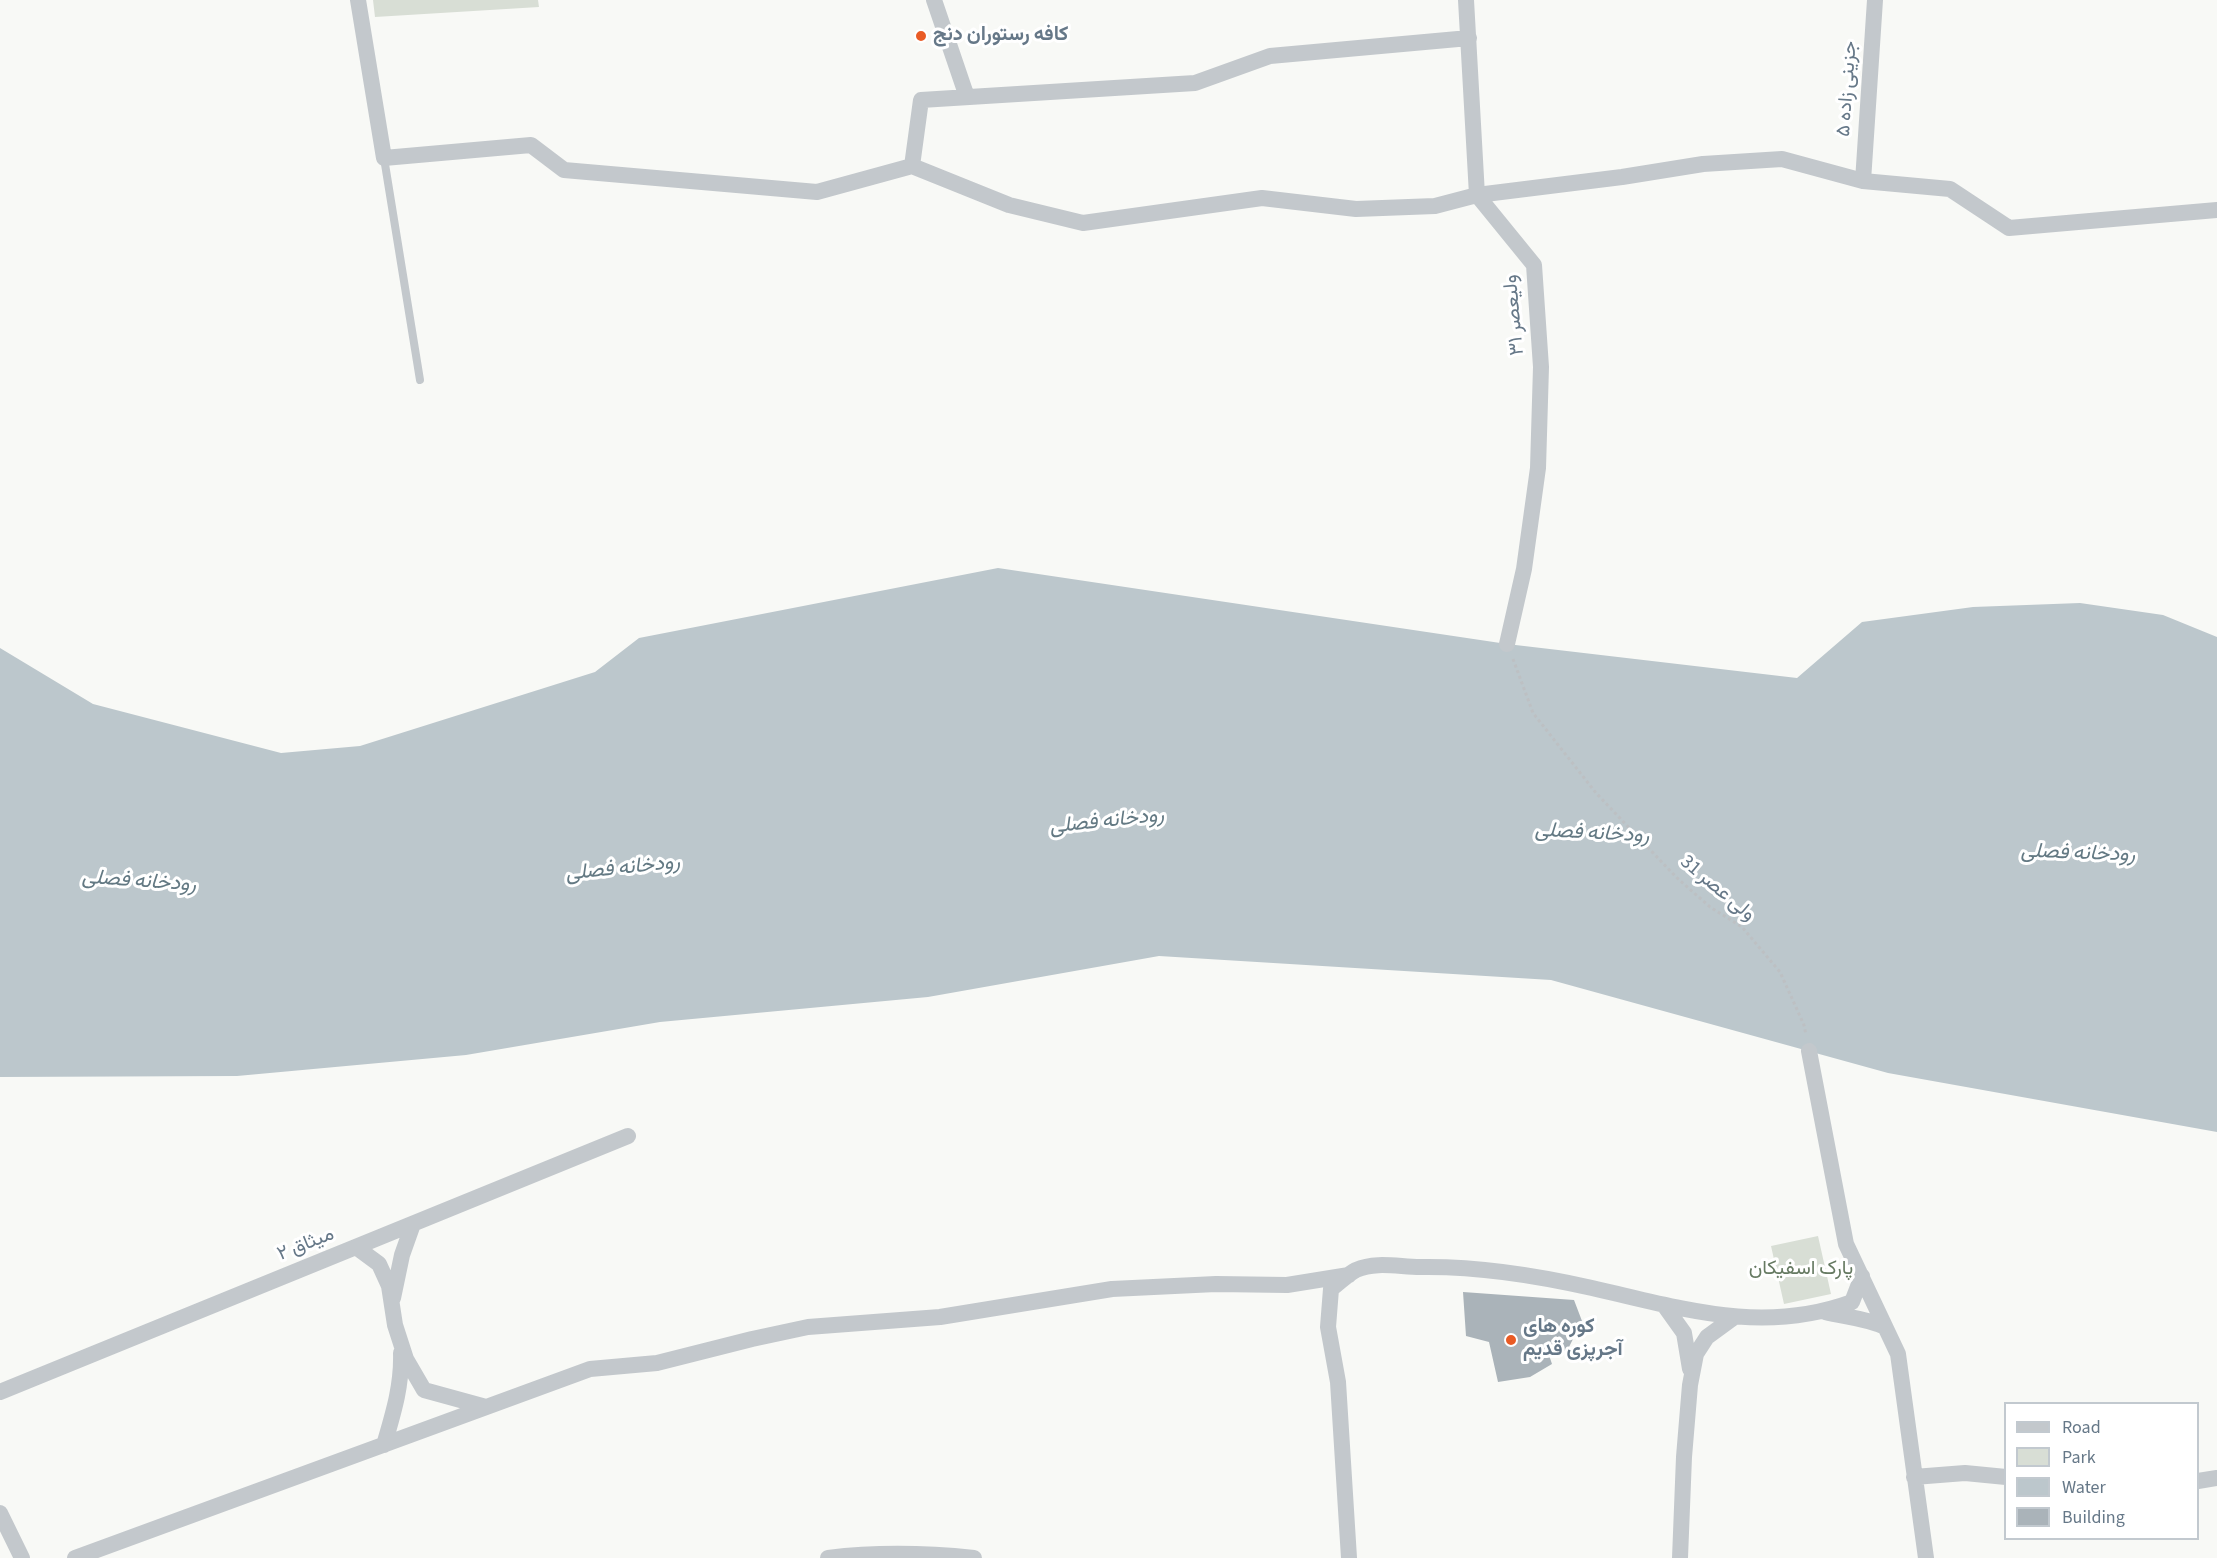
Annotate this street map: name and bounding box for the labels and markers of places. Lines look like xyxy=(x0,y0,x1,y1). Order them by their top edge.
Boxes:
place label: کافه رستوران دنج xyxy=(933,24,1068,48)
marker: کافه رستوران دنج xyxy=(914,29,928,43)
place label: کوره های آجرپزی قدیم xyxy=(1523,1316,1623,1363)
marker: کوره های آجرپزی قدیم xyxy=(1504,1333,1518,1347)

